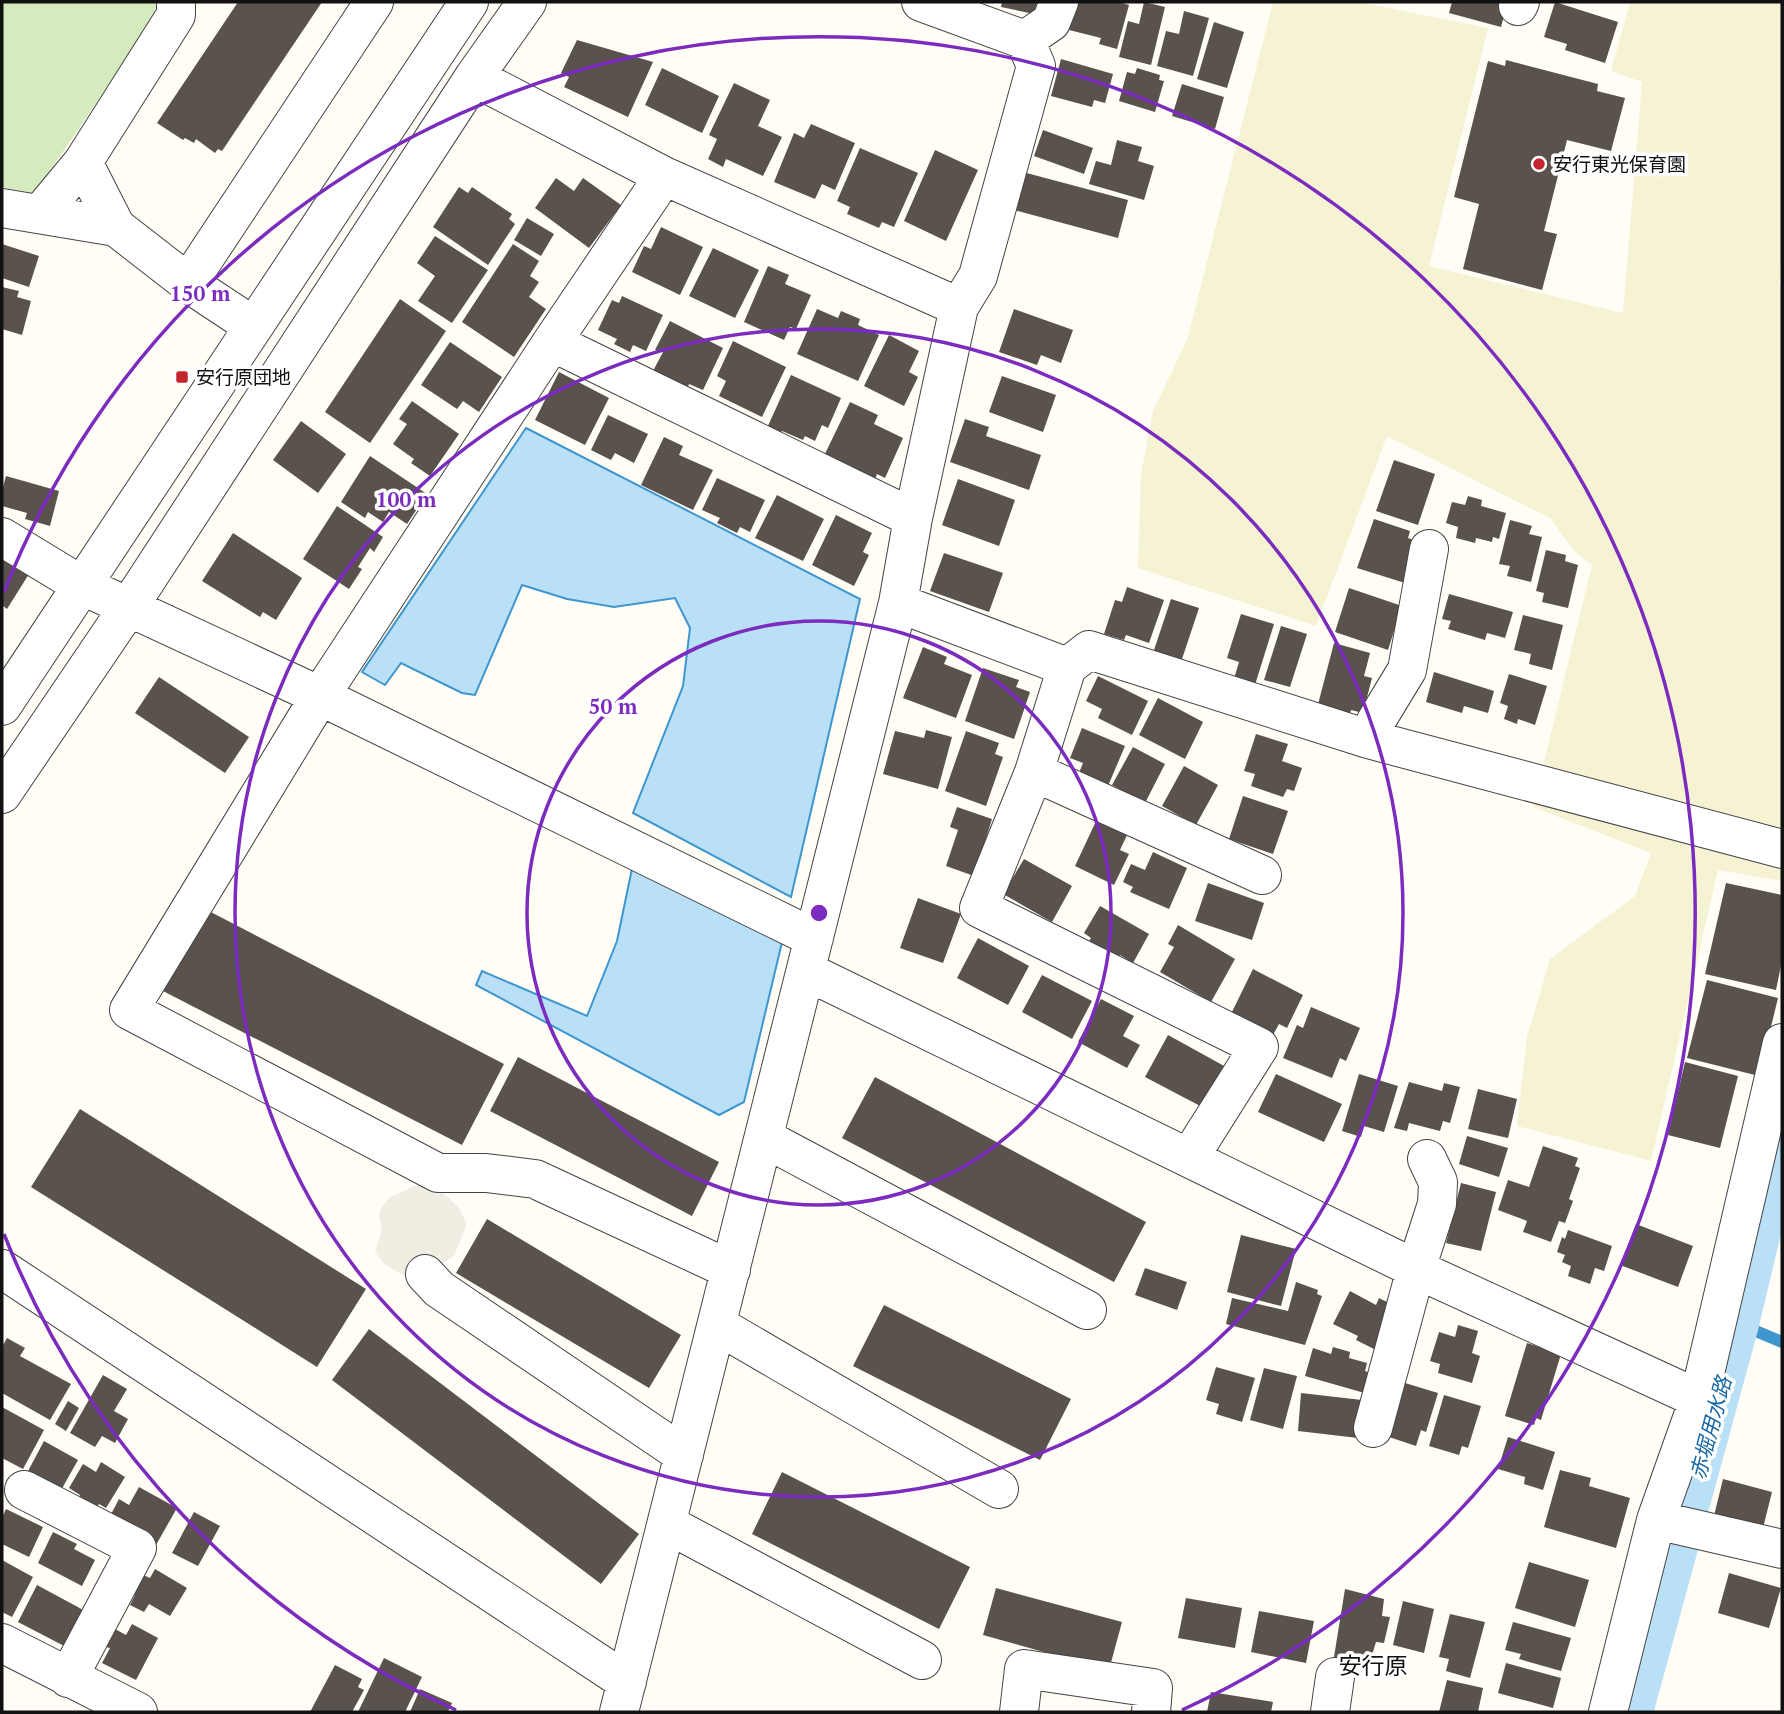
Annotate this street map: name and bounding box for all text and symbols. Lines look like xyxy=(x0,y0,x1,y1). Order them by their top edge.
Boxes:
place label: 安行東光保育園 xyxy=(1553,151,1686,176)
marker: 安行東光保育園 xyxy=(1531,156,1547,172)
text: 150 m xyxy=(170,279,231,307)
place label: 安行原団地 xyxy=(196,364,291,389)
marker: 安行原団地 xyxy=(174,369,190,385)
text: 100 m xyxy=(376,485,437,513)
text: 50 m xyxy=(589,692,638,720)
centre of rings xyxy=(807,901,831,925)
water label: 赤堀用水路 xyxy=(1683,1371,1738,1482)
district label: 安行原 xyxy=(1339,1650,1408,1681)

